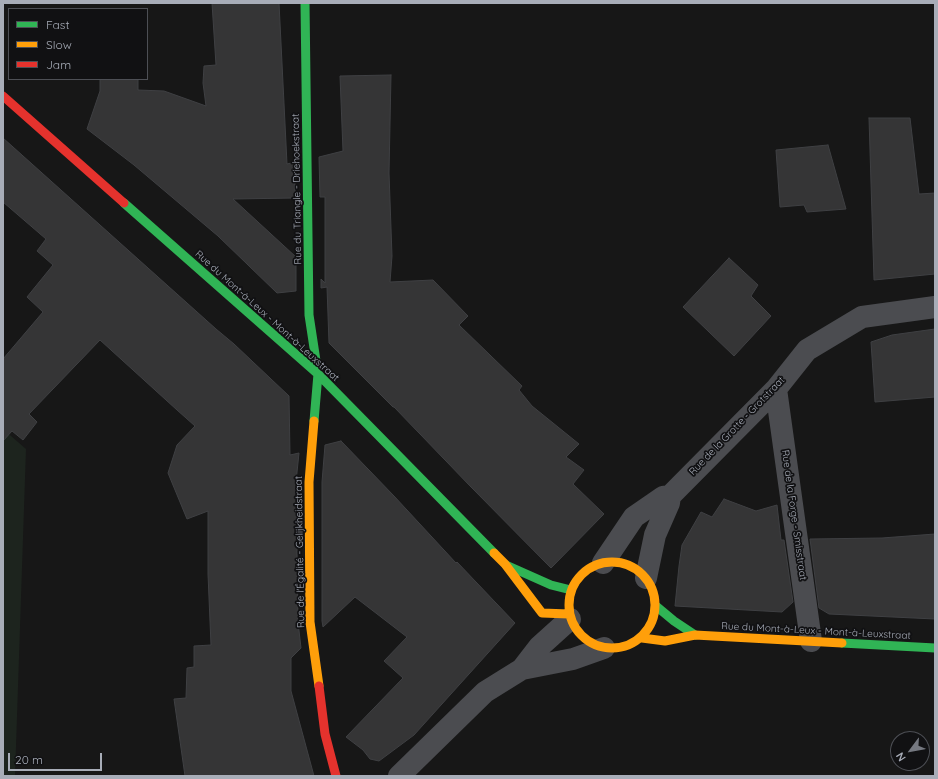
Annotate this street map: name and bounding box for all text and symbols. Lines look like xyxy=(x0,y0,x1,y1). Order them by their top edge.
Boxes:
legend xyxy=(8,8,148,80)
text: Fast xyxy=(46,17,70,32)
text: Slow xyxy=(46,37,72,52)
text: Jam xyxy=(46,57,71,72)
street label: Rue du Triangle - Driehoekstraat xyxy=(290,113,304,265)
street label: Rue du Mont-à-Leux - Mont-à-Leuxstraat xyxy=(192,248,342,384)
street label: Rue de la Grotte - Grotstraat xyxy=(687,374,787,478)
street label: Rue de la Forge - Smisstraat xyxy=(779,449,809,581)
street label: Rue de l'Égalité - Gelijkheidstraat xyxy=(293,476,307,628)
street label: Rue du Mont-à-Leux - Mont-à-Leuxstraat xyxy=(721,620,911,642)
north arrow xyxy=(890,731,930,771)
scale bar xyxy=(10,745,104,771)
text: N xyxy=(893,750,909,764)
text: 20 m xyxy=(15,752,43,767)

